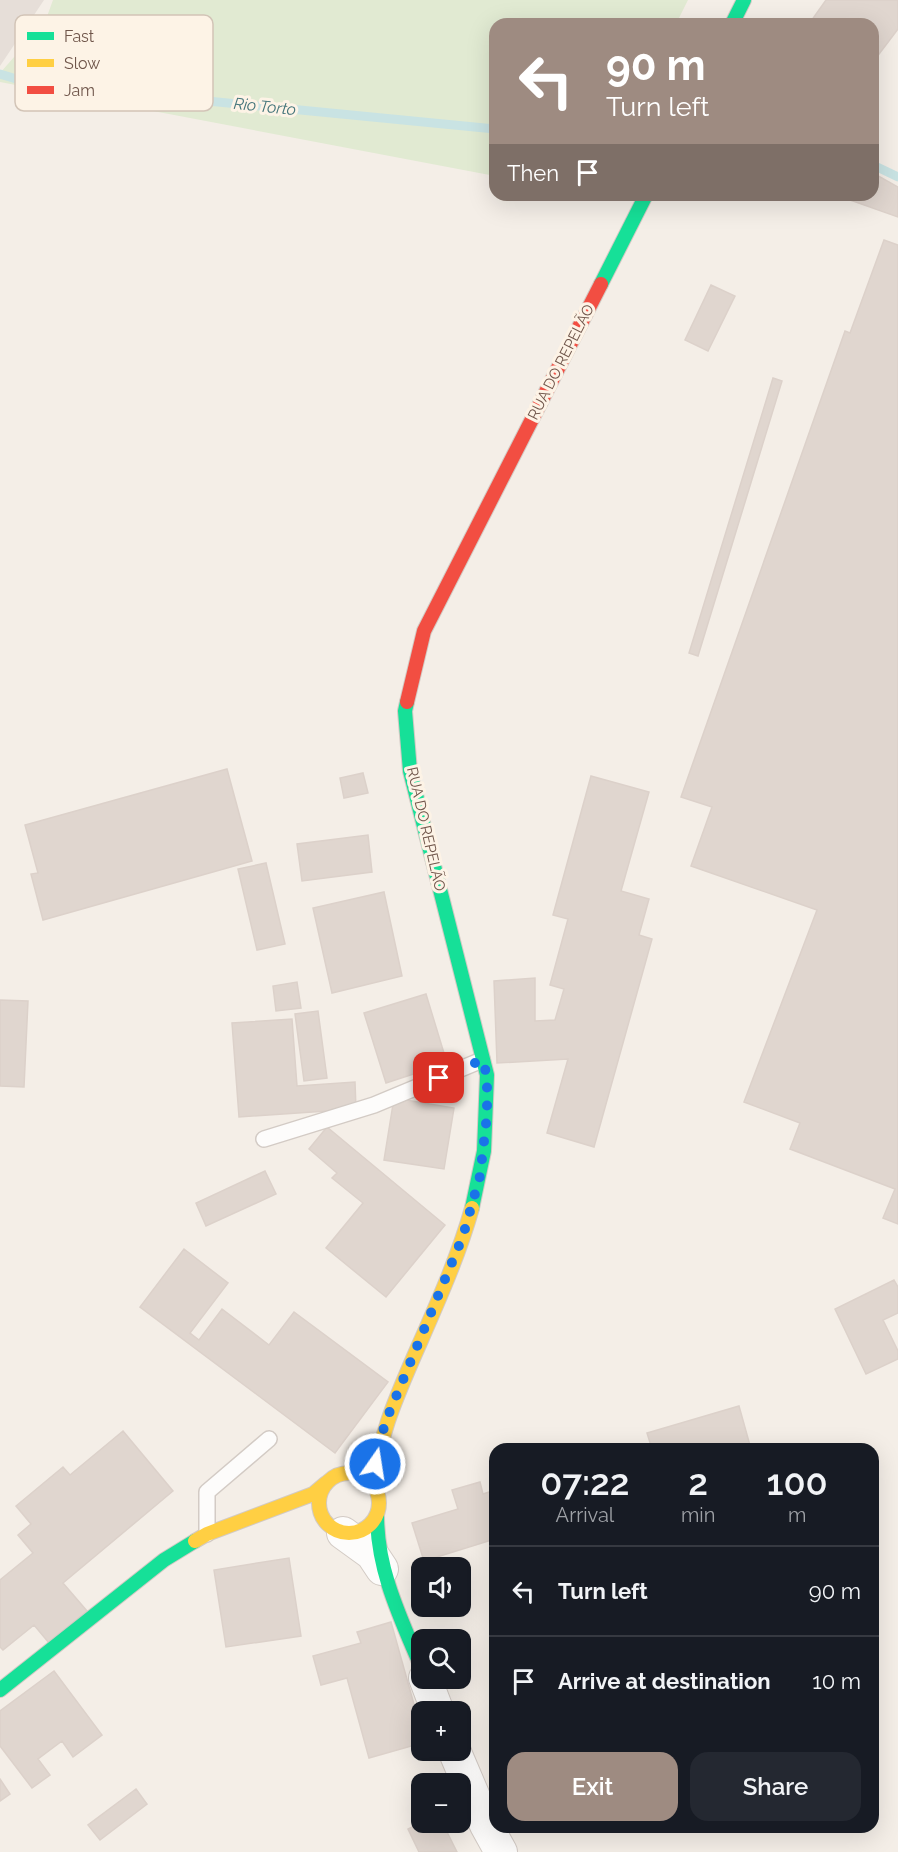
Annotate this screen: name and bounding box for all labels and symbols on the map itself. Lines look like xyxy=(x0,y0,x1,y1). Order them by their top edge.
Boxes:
legend xyxy=(15,15,213,111)
text: Fast xyxy=(64,27,95,46)
text: Slow xyxy=(64,54,100,73)
text: Jam xyxy=(64,81,95,100)
water label: Rio Torto xyxy=(233,94,297,119)
street label: RUA DO REPELÃO xyxy=(524,301,598,423)
street label: RUA DO REPELÃO xyxy=(403,765,449,893)
pin xyxy=(413,1052,464,1103)
position arrow xyxy=(343,1432,407,1496)

